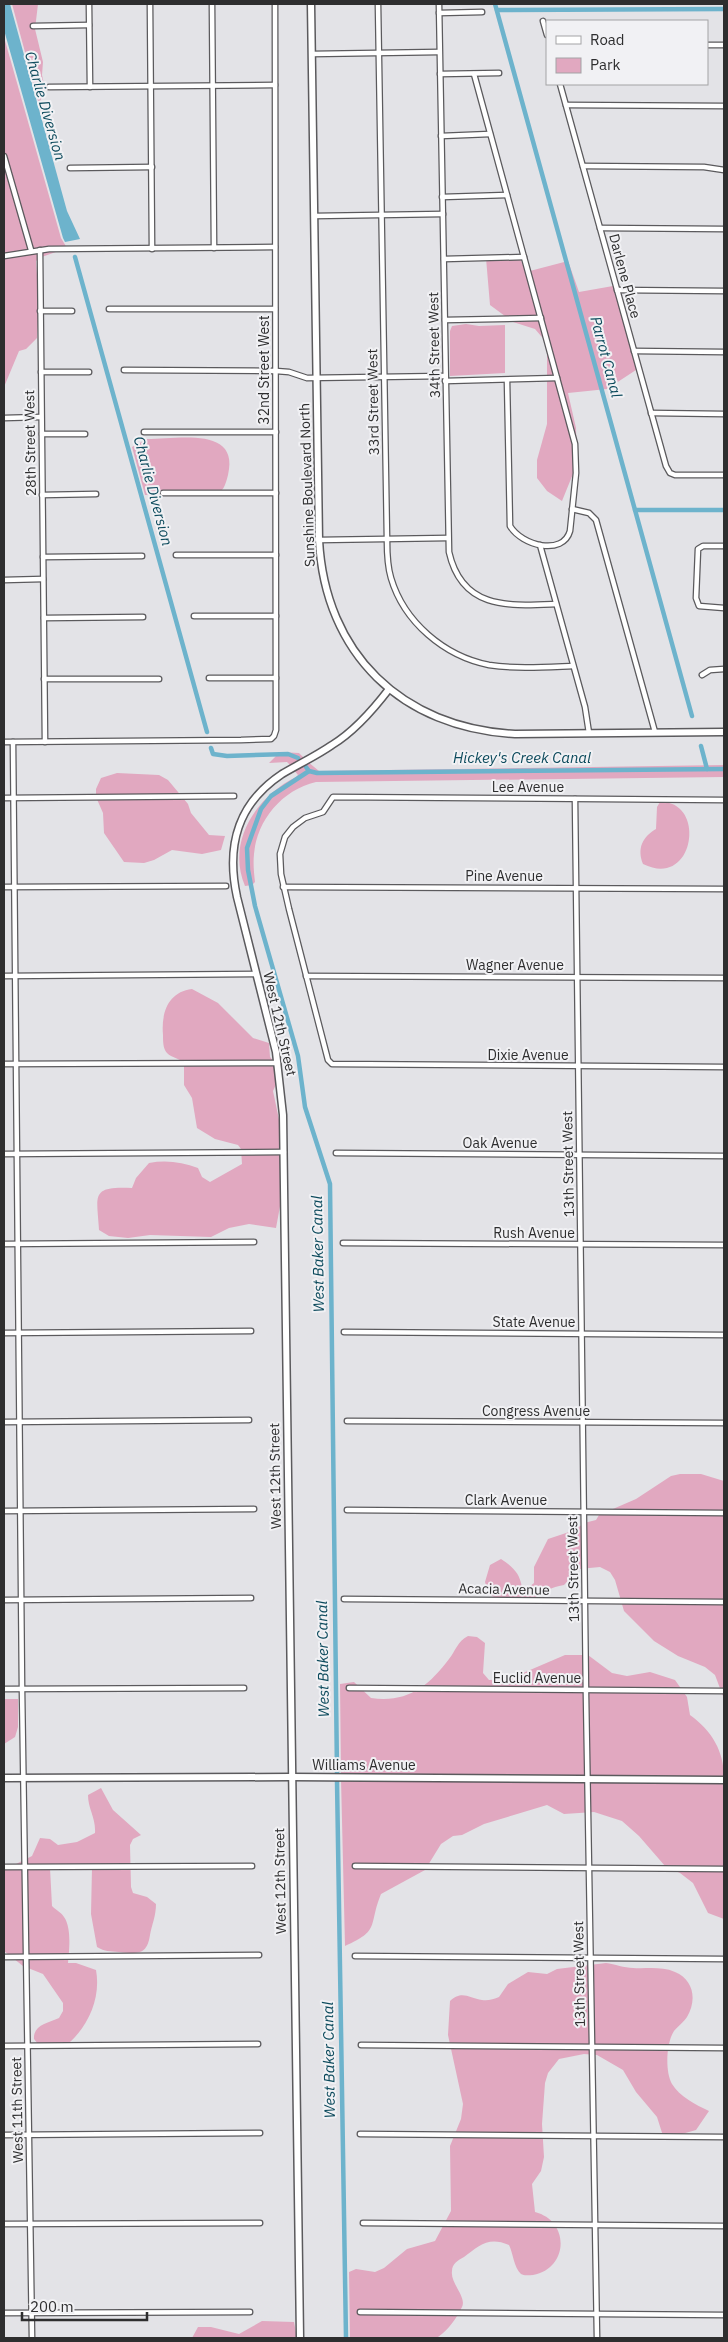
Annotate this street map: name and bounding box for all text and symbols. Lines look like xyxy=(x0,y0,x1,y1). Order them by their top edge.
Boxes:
legend xyxy=(546,20,708,85)
text: Road xyxy=(590,30,625,49)
water label: Charlie Diversion xyxy=(21,49,70,163)
text: Park xyxy=(590,55,620,74)
street label: Darlene Place xyxy=(605,232,645,321)
street label: 34th Street West xyxy=(424,292,444,398)
water label: Parrot Canal xyxy=(586,314,626,400)
street label: 32nd Street West xyxy=(255,315,273,425)
street label: 33rd Street West xyxy=(363,348,383,455)
street label: 28th Street West xyxy=(20,390,40,496)
street label: Sunshine Boulevard North xyxy=(295,403,319,567)
water label: Charlie Diversion xyxy=(130,434,177,548)
water label: Hickey's Creek Canal xyxy=(453,748,591,767)
street label: Lee Avenue xyxy=(492,778,564,796)
street label: Pine Avenue xyxy=(465,867,543,885)
street label: Wagner Avenue xyxy=(466,956,564,974)
street label: West 12th Street xyxy=(259,970,301,1078)
street label: Dixie Avenue xyxy=(487,1046,569,1064)
street label: 13th Street West xyxy=(558,1111,578,1217)
street label: Oak Avenue xyxy=(463,1134,538,1152)
water label: West Baker Canal xyxy=(307,1196,328,1312)
street label: Rush Avenue xyxy=(493,1224,575,1242)
street label: State Avenue xyxy=(492,1313,576,1331)
street label: Congress Avenue xyxy=(482,1402,590,1420)
street label: West 12th Street xyxy=(265,1423,285,1529)
street label: Clark Avenue xyxy=(465,1491,548,1509)
street label: 13th Street West xyxy=(563,1516,583,1622)
street label: Acacia Avenue xyxy=(458,1579,550,1599)
water label: West Baker Canal xyxy=(312,1601,333,1717)
street label: Euclid Avenue xyxy=(493,1669,582,1687)
street label: Williams Avenue xyxy=(312,1756,416,1774)
street label: West 12th Street xyxy=(270,1828,290,1934)
street label: 13th Street West xyxy=(569,1921,589,2027)
water label: West Baker Canal xyxy=(318,2002,339,2118)
street label: West 11th Street xyxy=(7,2057,27,2163)
scale bar xyxy=(22,2290,148,2322)
text: 200 m xyxy=(30,2297,74,2316)

